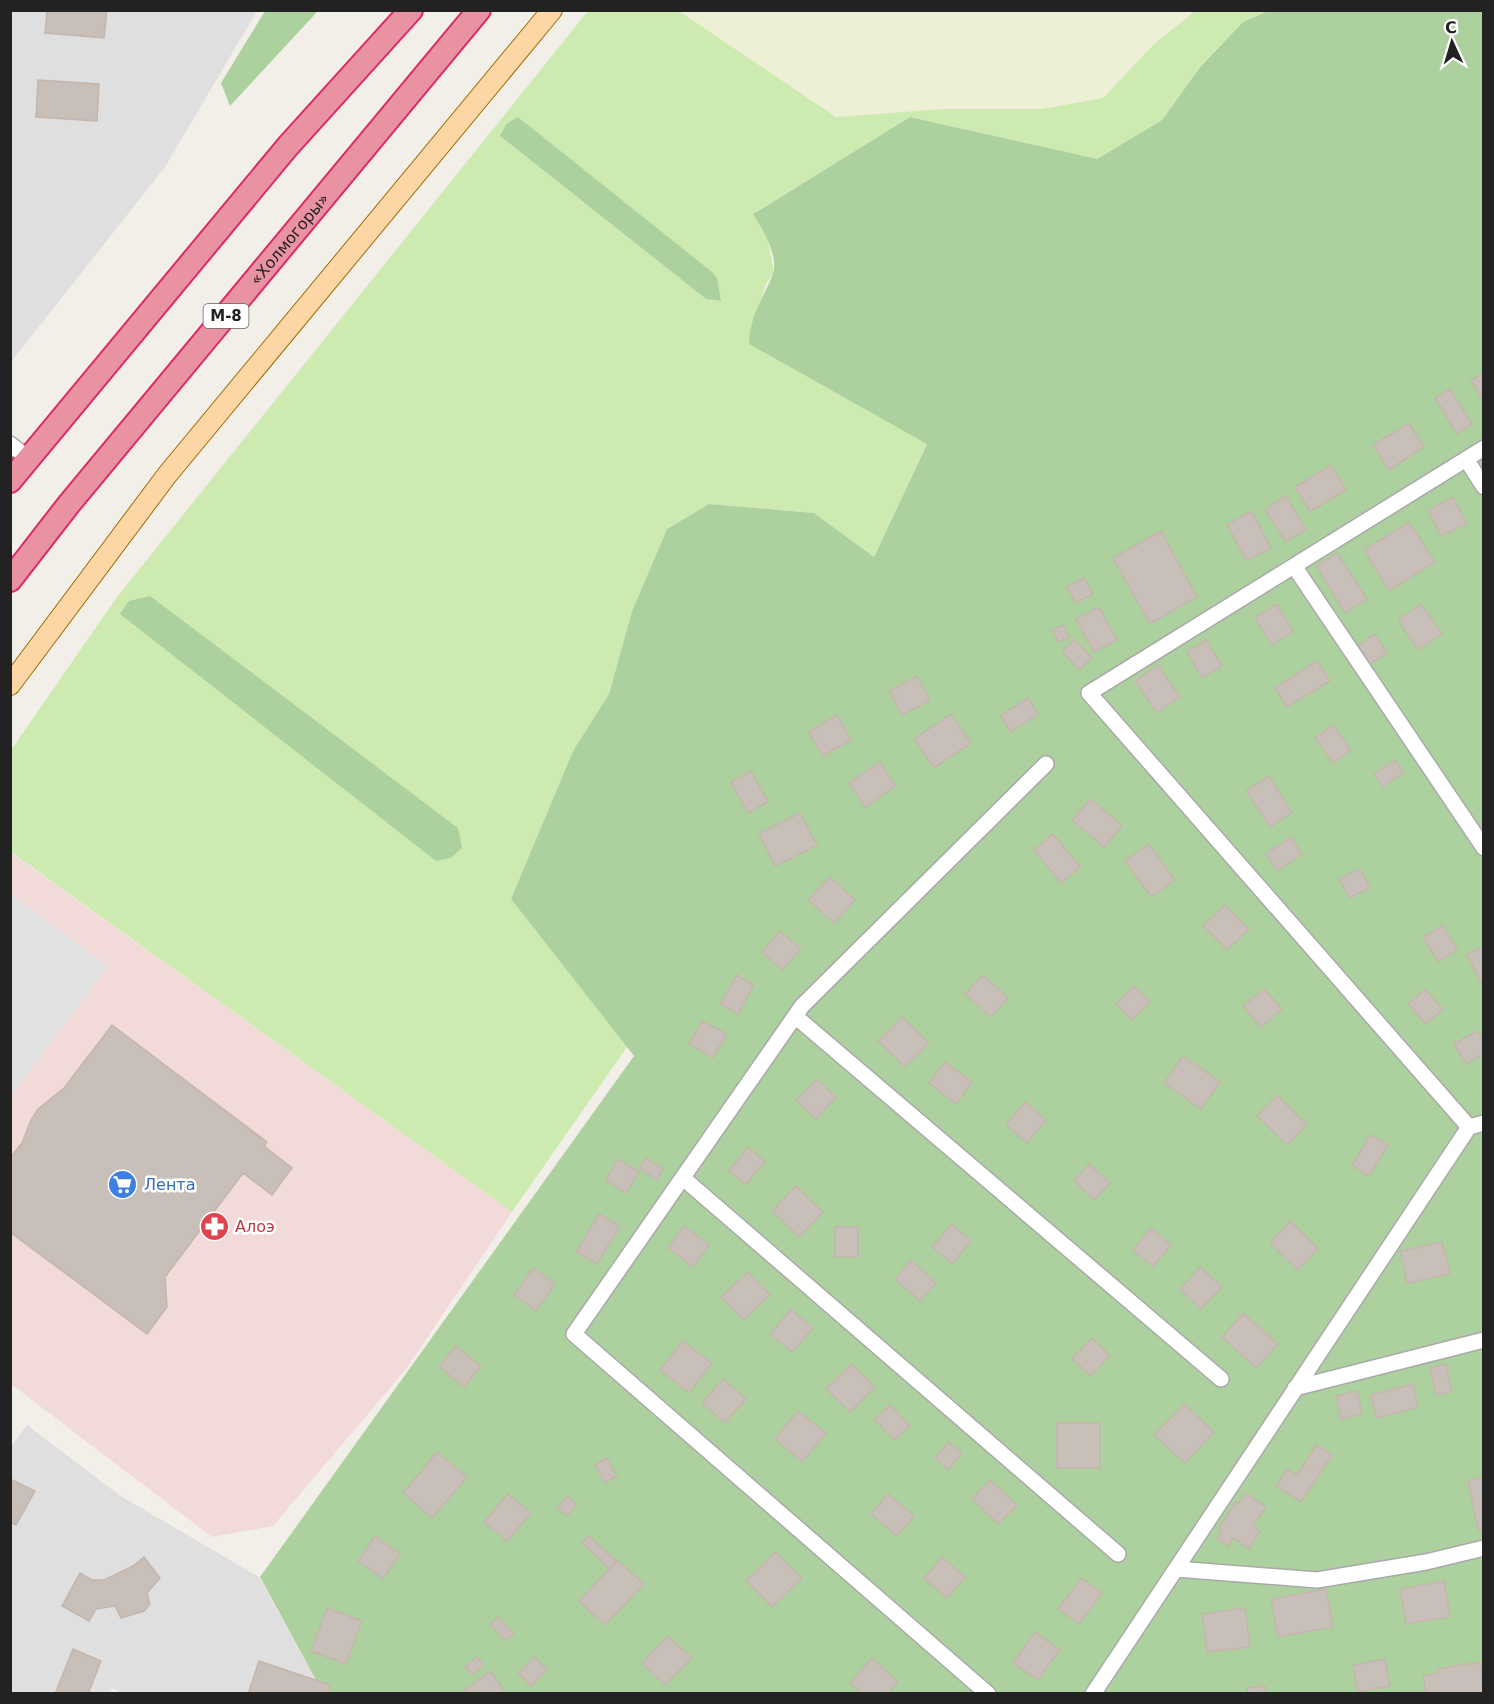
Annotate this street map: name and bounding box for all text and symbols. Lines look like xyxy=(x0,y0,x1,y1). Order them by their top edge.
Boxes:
north arrow xyxy=(1422,12,1482,72)
text: С xyxy=(1444,18,1458,37)
street label: «Холмогоры» xyxy=(246,189,333,289)
road number: М-8 xyxy=(204,304,248,328)
supermarket icon: Лента xyxy=(107,1168,139,1200)
place label: Лента xyxy=(144,1175,195,1194)
pharmacy icon: Алоэ xyxy=(198,1210,230,1242)
place label: Алоэ xyxy=(235,1217,275,1236)

